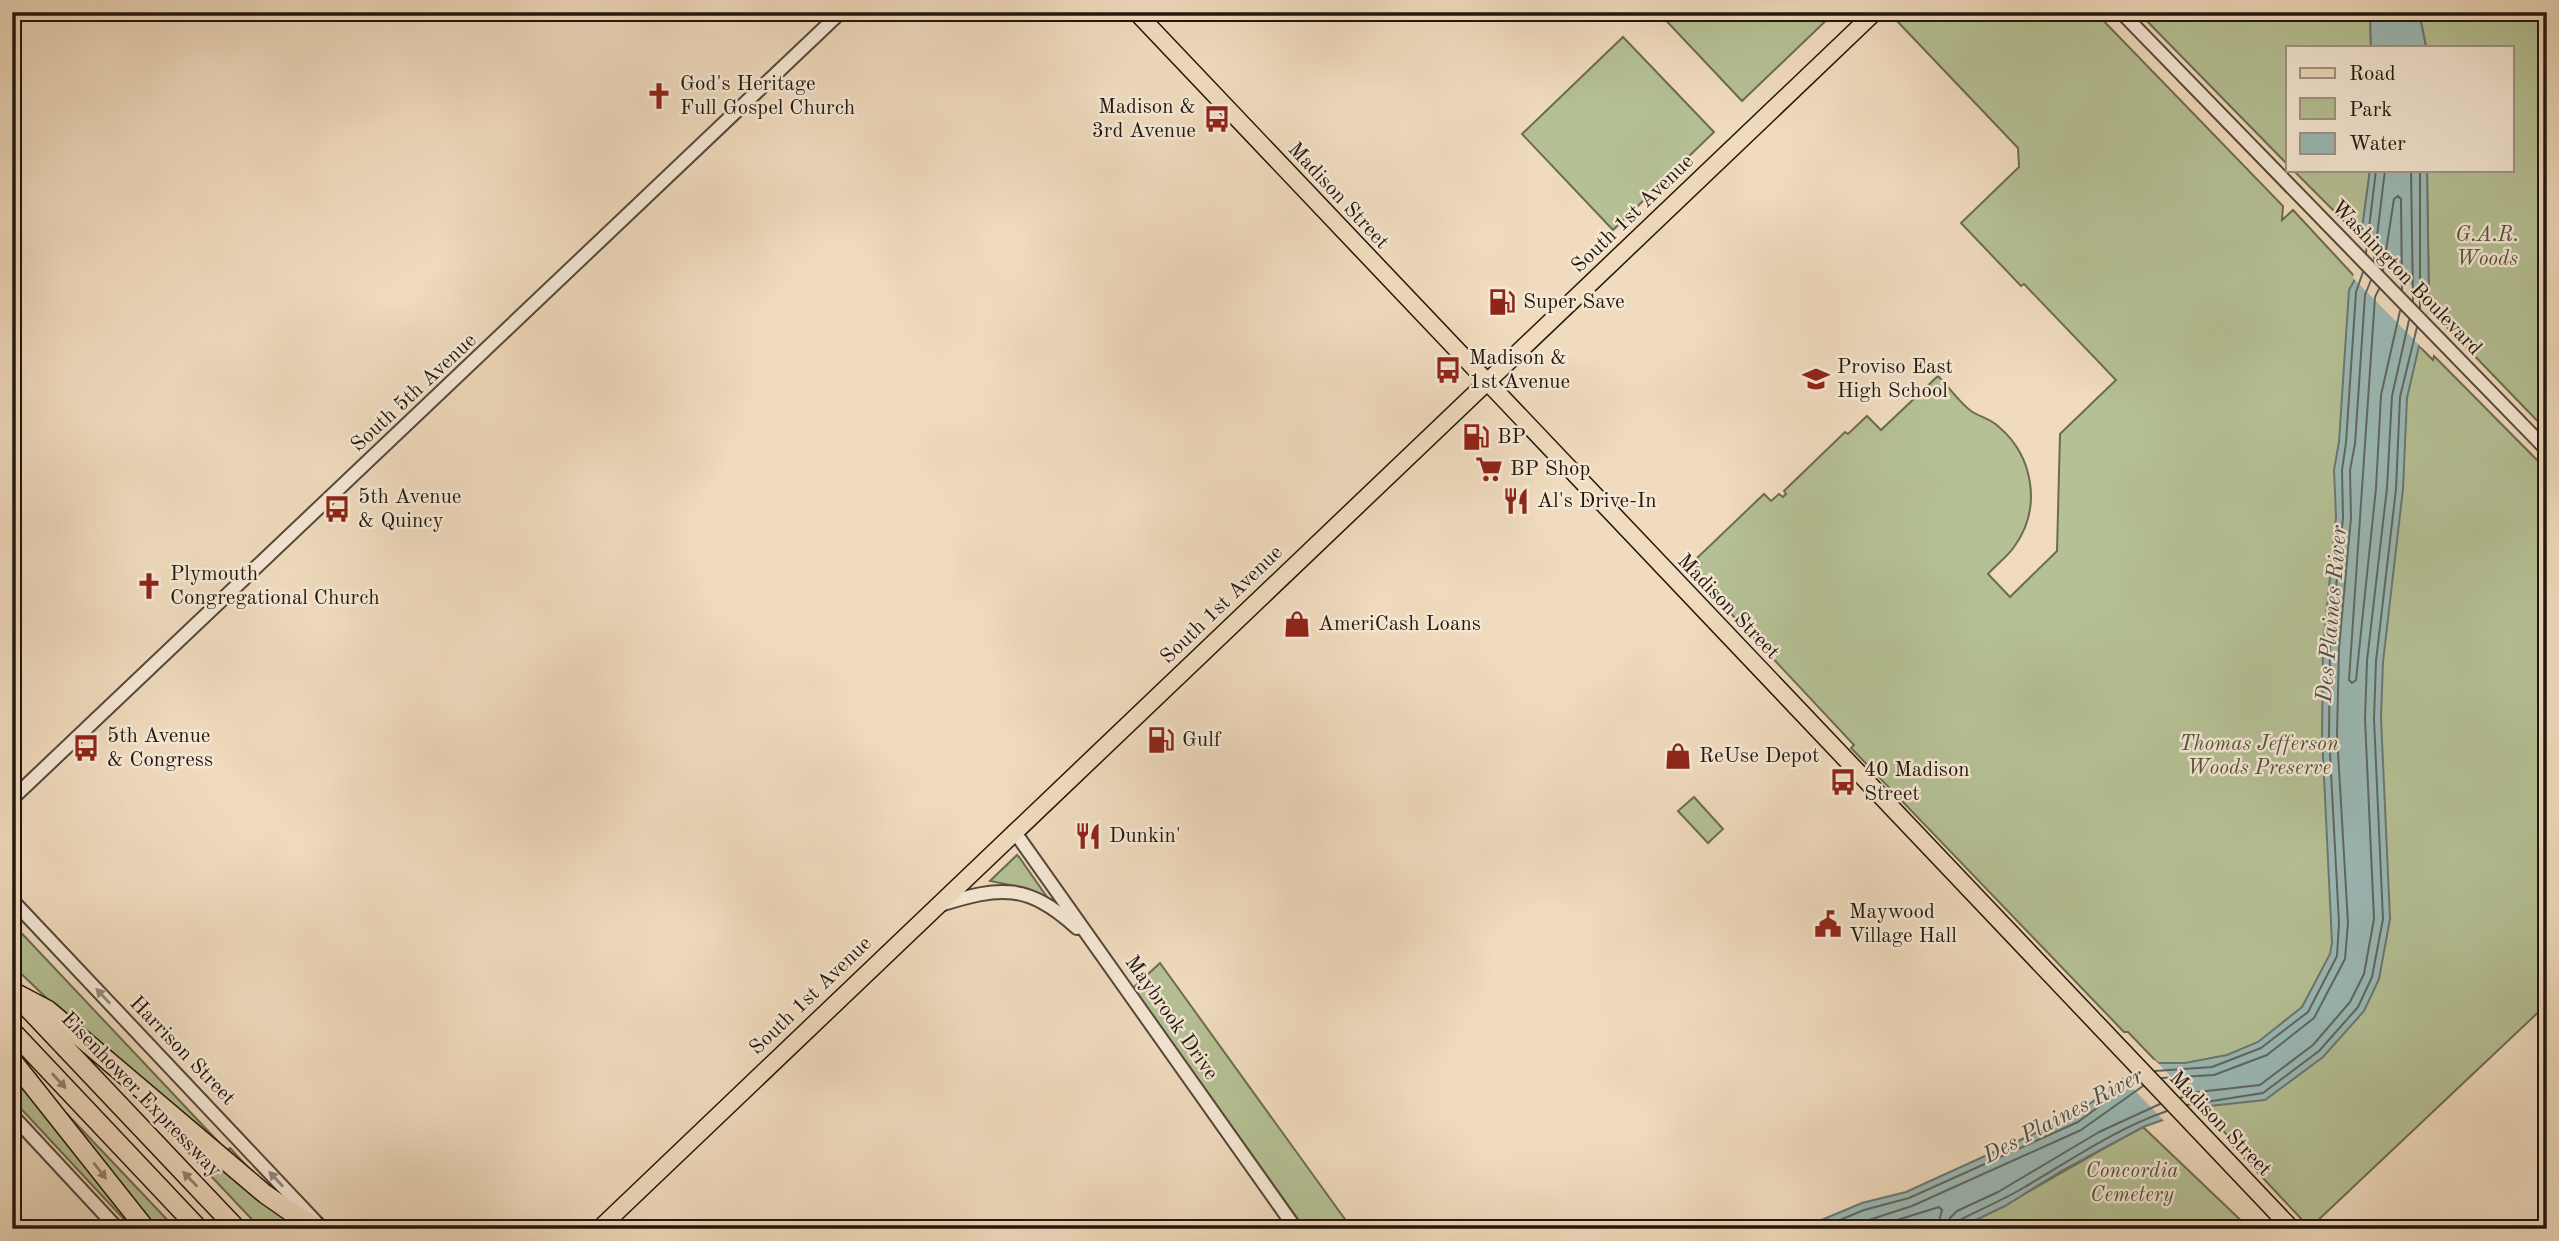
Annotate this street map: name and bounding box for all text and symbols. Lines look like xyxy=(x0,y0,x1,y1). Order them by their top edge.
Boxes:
legend xyxy=(2286,46,2514,172)
text: Road xyxy=(2349,64,2396,85)
place label: God's Heritage Full Gospel Church xyxy=(680,74,855,119)
church icon: God's Heritage Full Gospel Church xyxy=(644,81,674,111)
place label: Madison & 3rd Avenue xyxy=(1092,97,1196,142)
text: Park xyxy=(2349,100,2392,121)
bus stop icon: Madison & 3rd Avenue xyxy=(1202,104,1232,134)
text: Water xyxy=(2349,134,2406,155)
street label: Madison Street xyxy=(1284,139,1392,253)
street label: South 1st Avenue xyxy=(1568,151,1698,277)
street label: Washington Boulevard xyxy=(2327,196,2485,360)
park label: G.A.R. Woods xyxy=(2455,225,2519,270)
fuel station icon: Super Save xyxy=(1487,287,1517,317)
place label: Super Save xyxy=(1523,292,1625,313)
street label: South 5th Avenue xyxy=(347,330,481,456)
place label: Madison & 1st Avenue xyxy=(1469,348,1570,393)
bus stop icon: Madison & 1st Avenue xyxy=(1433,355,1463,385)
place label: Proviso East High School xyxy=(1837,357,1953,402)
school or university icon: Proviso East High School xyxy=(1801,364,1831,394)
fuel station icon: BP xyxy=(1461,422,1491,452)
place label: BP xyxy=(1497,427,1526,448)
supermarket icon: BP Shop xyxy=(1474,454,1504,484)
place label: BP Shop xyxy=(1510,459,1590,480)
restaurant icon: Al's Drive-In xyxy=(1501,486,1531,516)
place label: 5th Avenue & Quincy xyxy=(358,487,462,532)
place label: Al's Drive-In xyxy=(1537,491,1657,512)
bus stop icon: 5th Avenue & Quincy xyxy=(322,494,352,524)
water label: Des Plaines River xyxy=(2313,523,2351,704)
street label: South 1st Avenue xyxy=(1157,542,1287,668)
street label: Madison Street xyxy=(1673,550,1783,664)
place label: Plymouth Congregational Church xyxy=(170,564,380,609)
church icon: Plymouth Congregational Church xyxy=(134,571,164,601)
shop icon: AmeriCash Loans xyxy=(1282,609,1312,639)
place label: AmeriCash Loans xyxy=(1318,614,1481,635)
fuel station icon: Gulf xyxy=(1146,725,1176,755)
place label: 5th Avenue & Congress xyxy=(107,726,213,771)
place label: Gulf xyxy=(1182,730,1222,751)
bus stop icon: 5th Avenue & Congress xyxy=(71,733,101,763)
park label: Thomas Jefferson Woods Preserve xyxy=(2179,734,2339,779)
shop icon: ReUse Depot xyxy=(1663,741,1693,771)
place label: ReUse Depot xyxy=(1699,746,1819,767)
place label: 40 Madison Street xyxy=(1864,760,1970,805)
bus stop icon: 40 Madison Street xyxy=(1828,767,1858,797)
restaurant icon: Dunkin' xyxy=(1073,821,1103,851)
place label: Dunkin' xyxy=(1109,826,1181,847)
place label: Maywood Village Hall xyxy=(1849,902,1957,947)
public building icon: Maywood Village Hall xyxy=(1813,909,1843,939)
street label: South 1st Avenue xyxy=(746,933,876,1059)
street label: Maybrook Drive xyxy=(1120,952,1222,1084)
one-way arrow xyxy=(95,987,111,1004)
street label: Harrison Street xyxy=(125,993,239,1109)
street label: Eisenhower Expressway xyxy=(57,1008,225,1182)
water label: Des Plaines River xyxy=(1978,1064,2148,1168)
street label: Madison Street xyxy=(2165,1067,2275,1181)
one-way arrow xyxy=(51,1072,68,1089)
park label: Concordia Cemetery xyxy=(2086,1161,2178,1206)
one-way arrow xyxy=(93,1162,108,1180)
one-way arrow xyxy=(268,1170,284,1188)
one-way arrow xyxy=(183,1171,199,1188)

